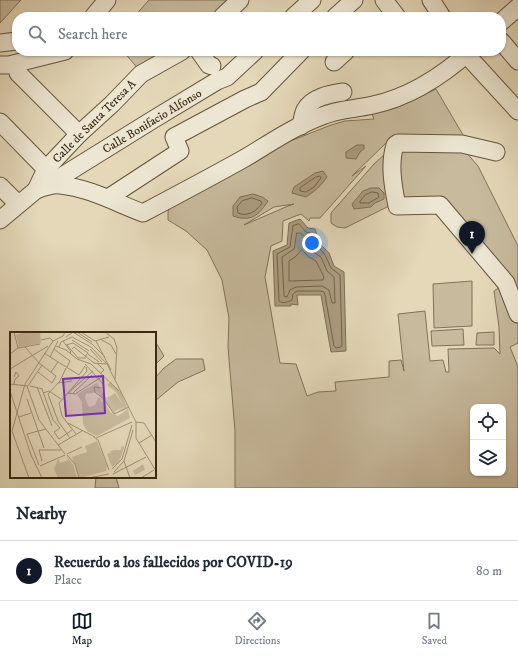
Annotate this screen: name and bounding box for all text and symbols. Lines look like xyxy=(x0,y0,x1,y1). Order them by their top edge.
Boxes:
search box xyxy=(12,12,506,56)
icon: search xyxy=(26,23,48,45)
text: Search here xyxy=(58,25,127,44)
street label: Calle de Santa Teresa A xyxy=(49,76,140,166)
street label: Calle Bonifacio Alfonso xyxy=(100,86,205,157)
pin: 1 xyxy=(459,221,485,254)
your location xyxy=(302,233,322,253)
inset map xyxy=(10,332,156,478)
map controls xyxy=(470,404,506,476)
button: locate xyxy=(470,404,506,440)
button: layers xyxy=(470,440,506,476)
text: Nearby xyxy=(16,503,66,525)
text: Recuerdo a los fallecidos por COVID-19 xyxy=(54,553,293,572)
text: 1 xyxy=(27,563,31,579)
text: 80 m xyxy=(476,563,502,579)
text: Place xyxy=(54,572,82,588)
tab: Map xyxy=(71,610,93,648)
tab: Directions xyxy=(235,610,280,648)
tab: Saved xyxy=(422,610,447,648)

